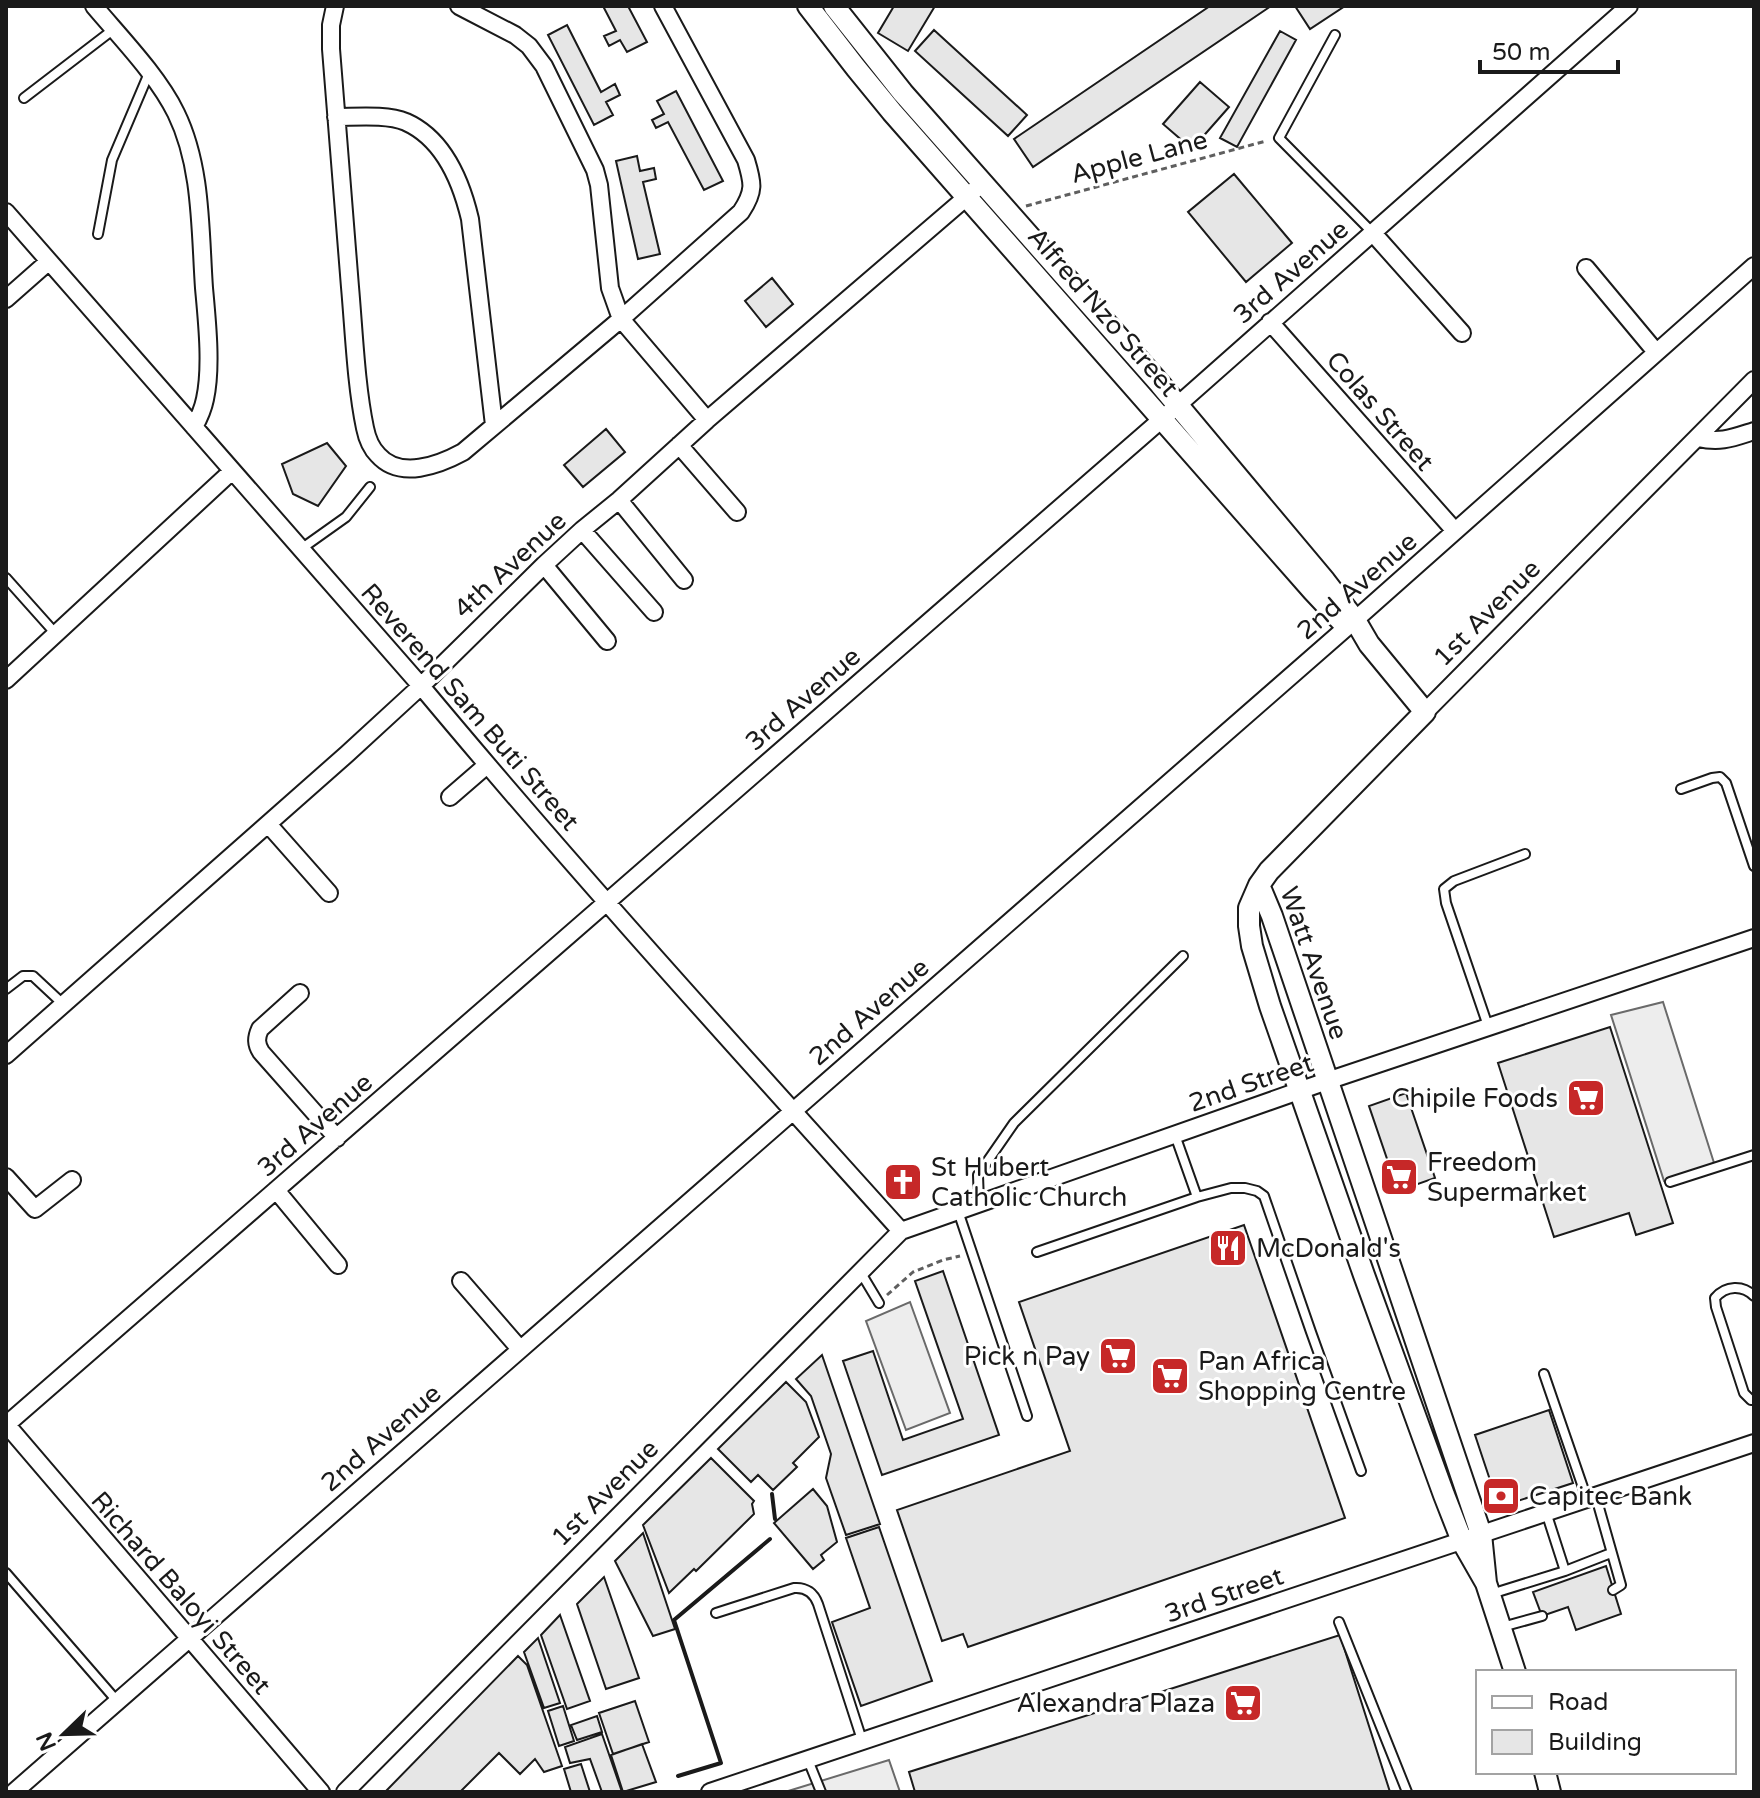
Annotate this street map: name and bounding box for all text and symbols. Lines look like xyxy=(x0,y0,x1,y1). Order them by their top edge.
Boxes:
scale bar xyxy=(1480,24,1618,74)
text: 50 m xyxy=(1492,38,1550,67)
street label: Apple Lane xyxy=(1067,124,1211,190)
street label: 3rd Avenue xyxy=(1227,214,1355,330)
street label: Alfred Nzo Street xyxy=(1021,221,1185,403)
street label: Colas Street xyxy=(1320,345,1440,477)
street label: 4th Avenue xyxy=(448,505,572,625)
street label: 2nd Avenue xyxy=(1291,526,1423,646)
street label: 1st Avenue xyxy=(1427,553,1547,673)
street label: Reverend Sam Buti Street xyxy=(354,577,586,837)
street label: 3rd Avenue xyxy=(739,641,867,757)
street label: Watt Avenue xyxy=(1273,883,1355,1043)
street label: 2nd Avenue xyxy=(803,952,935,1072)
street label: 2nd Street xyxy=(1185,1047,1317,1119)
street label: 3rd Avenue xyxy=(251,1067,379,1183)
supermarket icon: Chipile Foods xyxy=(1565,1077,1607,1119)
place label: Chipile Foods xyxy=(1392,1083,1558,1114)
place label: Freedom Supermarket xyxy=(1427,1147,1587,1208)
place label: St Hubert Catholic Church xyxy=(931,1152,1127,1213)
supermarket icon: Freedom Supermarket xyxy=(1378,1156,1420,1198)
church icon: St Hubert Catholic Church xyxy=(882,1161,924,1203)
restaurant icon: McDonald's xyxy=(1207,1227,1249,1269)
place label: McDonald's xyxy=(1256,1233,1401,1264)
supermarket icon: Pick n Pay xyxy=(1097,1335,1139,1377)
place label: Pick n Pay xyxy=(964,1341,1090,1372)
place label: Pan Africa Shopping Centre xyxy=(1198,1346,1406,1407)
supermarket icon: Pan Africa Shopping Centre xyxy=(1149,1355,1191,1397)
street label: 2nd Avenue xyxy=(315,1378,447,1498)
street label: 1st Avenue xyxy=(545,1433,665,1553)
bank icon: Capitec Bank xyxy=(1480,1475,1522,1517)
place label: Capitec Bank xyxy=(1529,1481,1692,1512)
street label: Richard Baloyi Street xyxy=(85,1485,277,1701)
street label: 3rd Street xyxy=(1161,1560,1287,1630)
legend xyxy=(1476,1670,1736,1774)
supermarket icon: Alexandra Plaza xyxy=(1222,1682,1264,1724)
place label: Alexandra Plaza xyxy=(1017,1688,1215,1719)
text: Road xyxy=(1548,1688,1608,1717)
north arrow xyxy=(24,1694,104,1774)
text: N xyxy=(31,1728,62,1755)
text: Building xyxy=(1548,1728,1642,1757)

